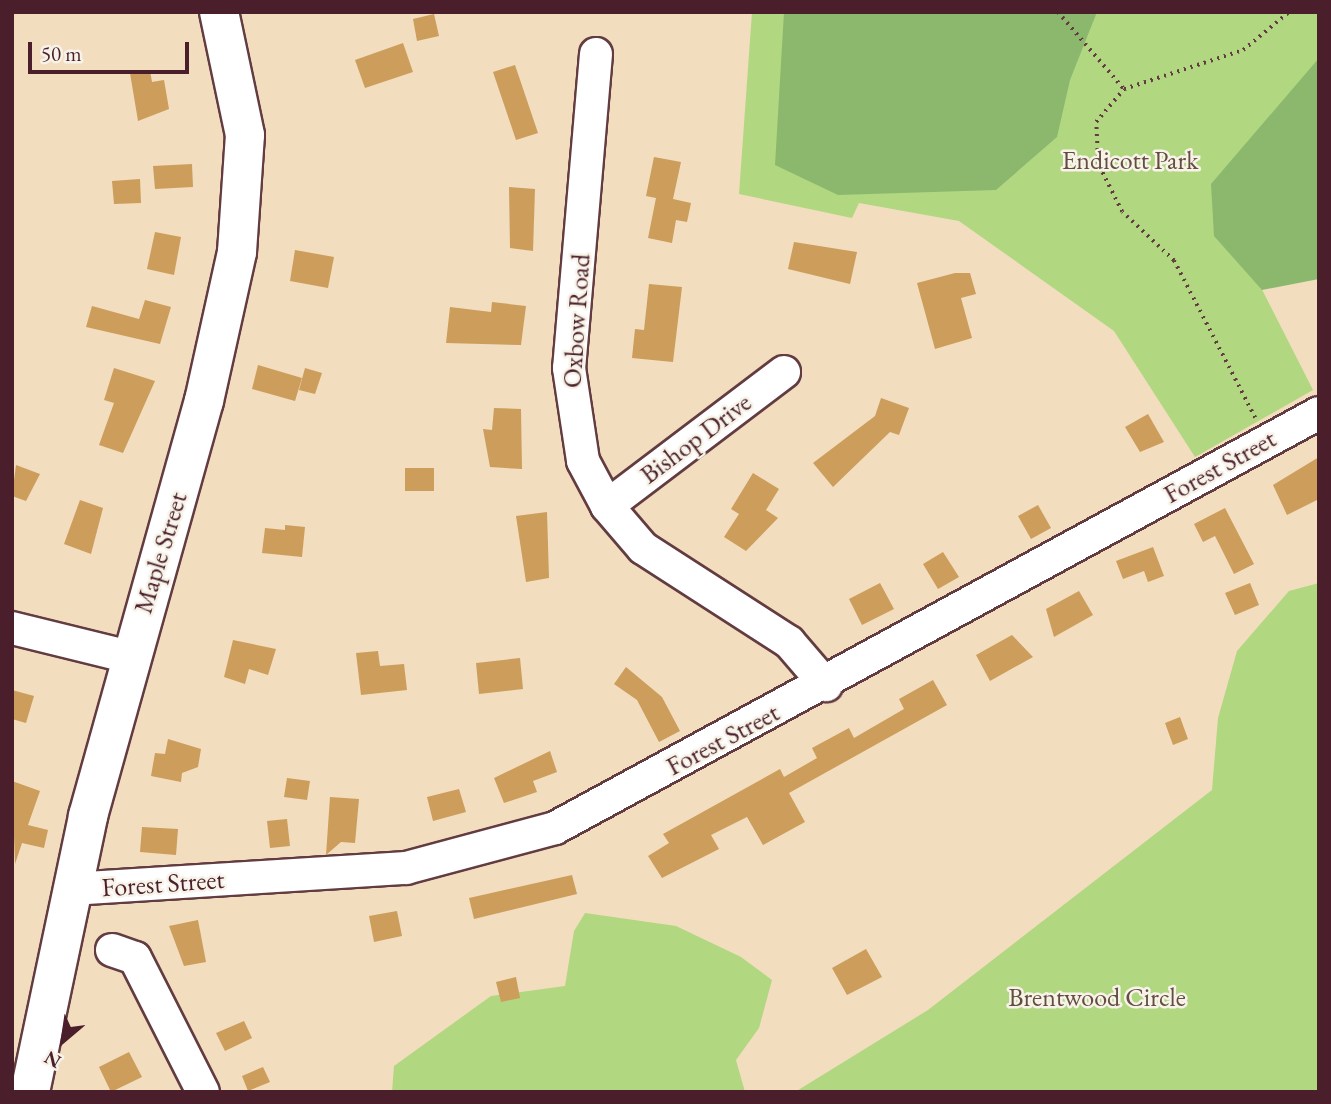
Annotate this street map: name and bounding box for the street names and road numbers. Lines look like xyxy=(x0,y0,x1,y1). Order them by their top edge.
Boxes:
street label: Oxbow Road xyxy=(557,253,597,389)
street label: Bishop Drive xyxy=(634,387,758,491)
street label: Forest Street xyxy=(1159,424,1281,510)
street label: Maple Street xyxy=(128,489,194,617)
street label: Forest Street xyxy=(661,697,785,783)
street label: Forest Street xyxy=(101,864,225,904)

